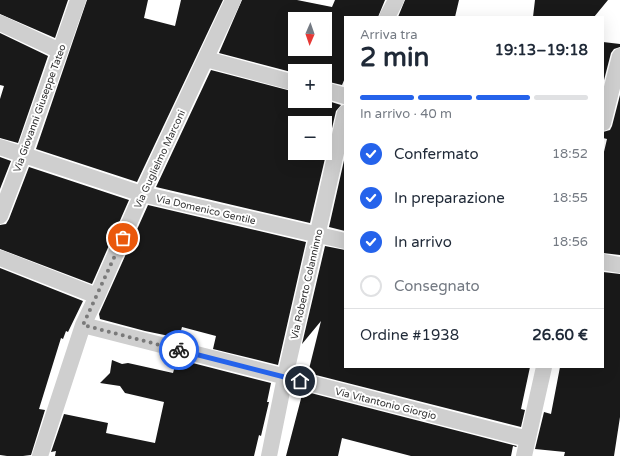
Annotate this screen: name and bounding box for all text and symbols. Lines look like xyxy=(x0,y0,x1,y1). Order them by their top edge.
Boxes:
north arrow xyxy=(288,12,332,56)
map controls xyxy=(288,12,332,160)
text: Arriva tra xyxy=(360,27,418,43)
text: 19:13–19:18 xyxy=(495,41,588,59)
text: 2 min xyxy=(360,42,429,73)
street label: Via Giovanni Giuseppe Tateo xyxy=(11,43,69,174)
button: + xyxy=(288,64,332,108)
text: In arrivo · 40 m xyxy=(360,106,452,122)
street label: Via Guglielmo Marconi xyxy=(132,108,188,211)
button: − xyxy=(288,116,332,160)
icon: check xyxy=(360,143,382,165)
text: Confermato xyxy=(394,145,479,163)
text: 18:52 xyxy=(552,146,588,162)
icon: check xyxy=(360,187,382,209)
text: In preparazione xyxy=(394,189,505,207)
text: 18:55 xyxy=(552,190,588,206)
street label: Via Domenico Gentile xyxy=(155,193,257,227)
pin xyxy=(106,221,140,255)
icon: bag xyxy=(112,227,134,249)
street label: Via Roberto Colanninno xyxy=(288,228,326,341)
icon: check xyxy=(360,231,382,253)
text: In arrivo xyxy=(394,233,452,251)
text: 18:56 xyxy=(552,234,588,250)
text: Consegnato xyxy=(394,277,480,295)
text: Ordine #1938 xyxy=(360,326,459,344)
text: 26.60 € xyxy=(532,326,588,344)
courier xyxy=(159,330,199,370)
icon: bike xyxy=(168,339,190,361)
pin xyxy=(283,364,317,398)
icon: home xyxy=(289,370,311,392)
street label: Via Vitantonio Giorgio xyxy=(334,386,438,422)

